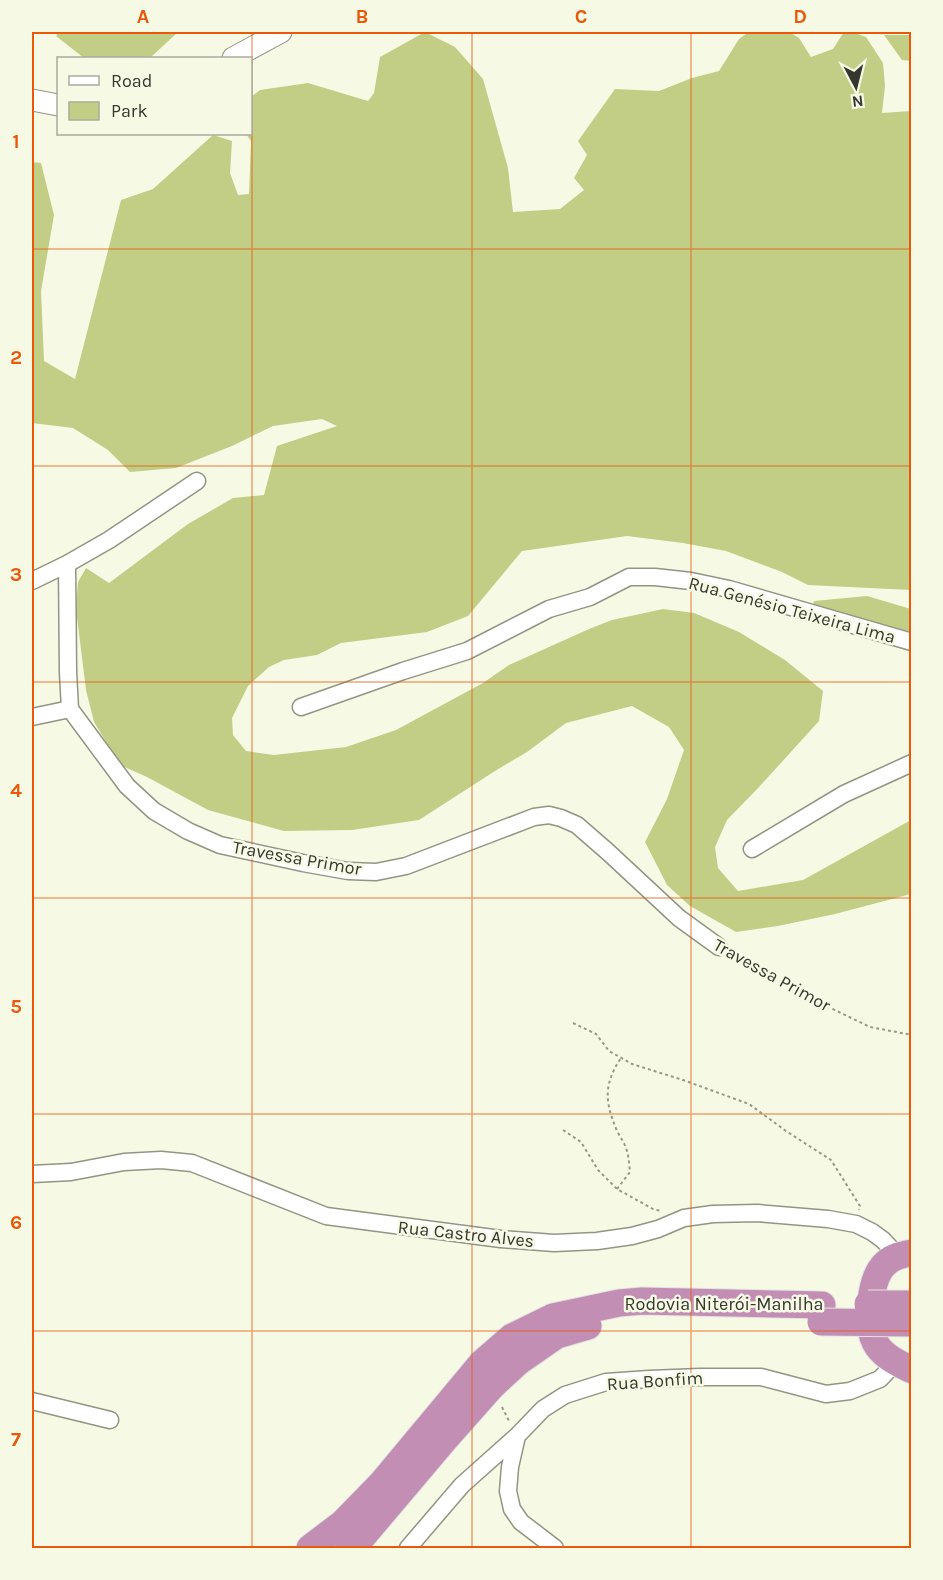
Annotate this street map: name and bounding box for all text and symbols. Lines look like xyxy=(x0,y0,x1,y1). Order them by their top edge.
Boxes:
text: A xyxy=(137,5,150,28)
text: B xyxy=(356,5,368,28)
text: C xyxy=(575,5,587,28)
text: D xyxy=(793,5,807,28)
legend xyxy=(57,57,252,135)
north arrow xyxy=(826,57,886,117)
text: Road xyxy=(111,70,152,92)
text: N xyxy=(851,91,865,112)
text: Park xyxy=(111,100,148,122)
text: 1 xyxy=(12,130,20,153)
text: 2 xyxy=(10,346,22,369)
text: 3 xyxy=(10,563,22,586)
street label: Rua Genésio Teixeira Lima xyxy=(686,572,898,648)
text: 4 xyxy=(10,779,22,802)
street label: Travessa Primor xyxy=(231,836,364,880)
street label: Travessa Primor xyxy=(710,934,835,1016)
text: 5 xyxy=(10,995,22,1018)
text: 6 xyxy=(10,1211,22,1234)
street label: Rua Castro Alves xyxy=(397,1216,535,1252)
street label: Rodovia Niterói-Manilha xyxy=(625,1293,823,1315)
street label: Rua Bonfim xyxy=(606,1367,704,1395)
text: 7 xyxy=(11,1428,21,1451)

